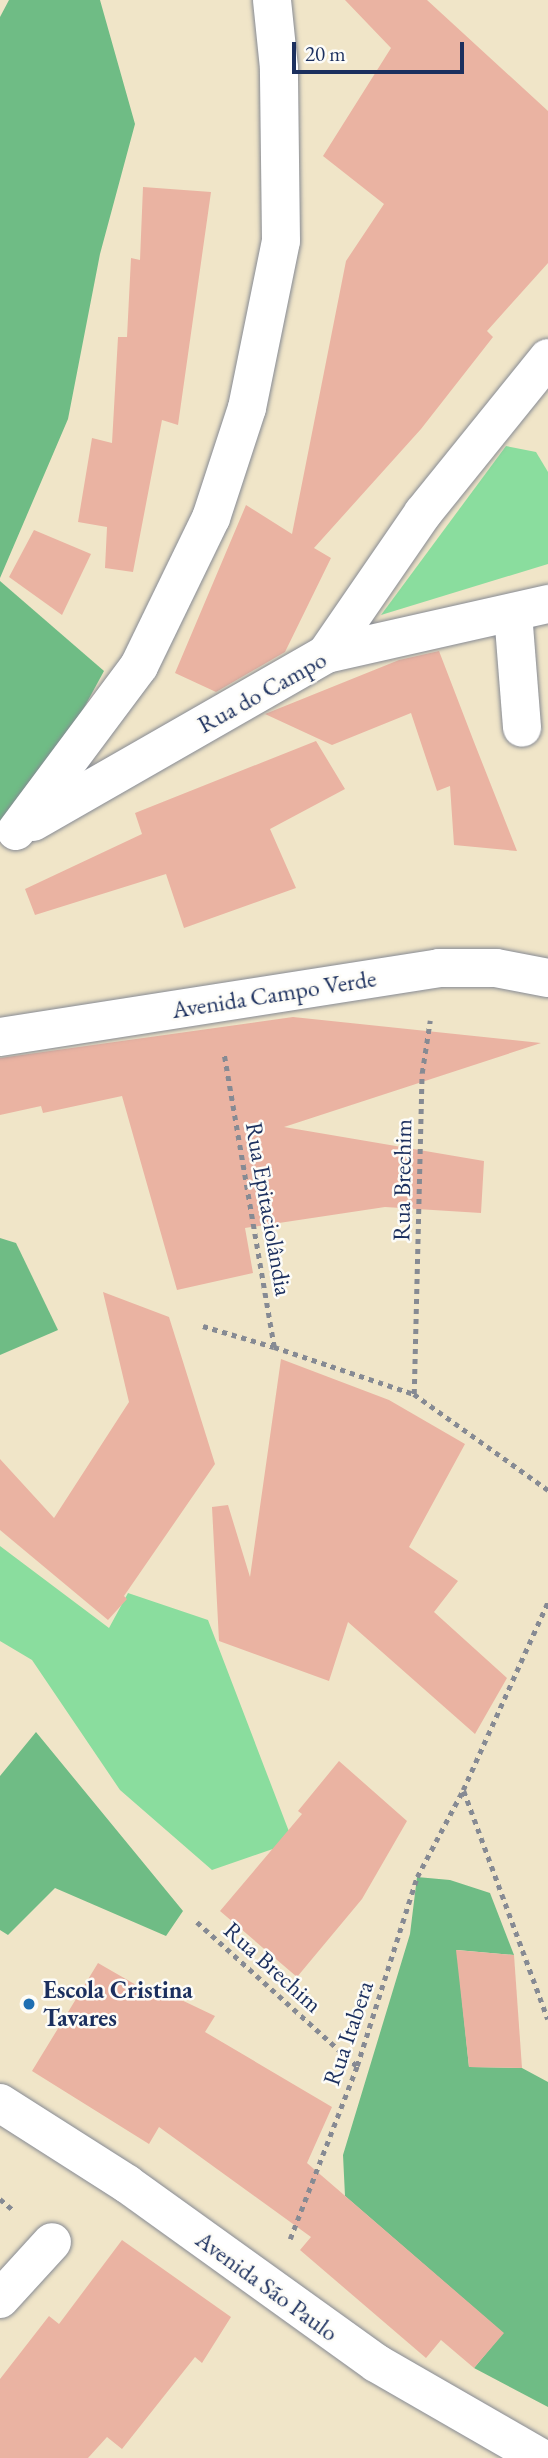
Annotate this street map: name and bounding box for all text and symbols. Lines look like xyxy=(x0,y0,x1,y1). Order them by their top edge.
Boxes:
scale bar xyxy=(296,28,468,72)
text: 20 m xyxy=(305,40,346,67)
street label: Rua do Campo xyxy=(193,645,331,739)
street label: Avenida Campo Verde xyxy=(170,964,378,1024)
street label: Rua Brechim xyxy=(387,1119,417,1241)
street label: Rua Epitaciolândia xyxy=(240,1120,298,1298)
street label: Rua Brechim xyxy=(218,1915,328,2019)
place label: Escola Cristina Tavares xyxy=(43,1976,193,2032)
street label: Rua Itabera xyxy=(317,1977,379,2089)
marker: Escola Cristina Tavares xyxy=(21,1996,37,2012)
street label: Avenida São Paulo xyxy=(190,2225,344,2347)

